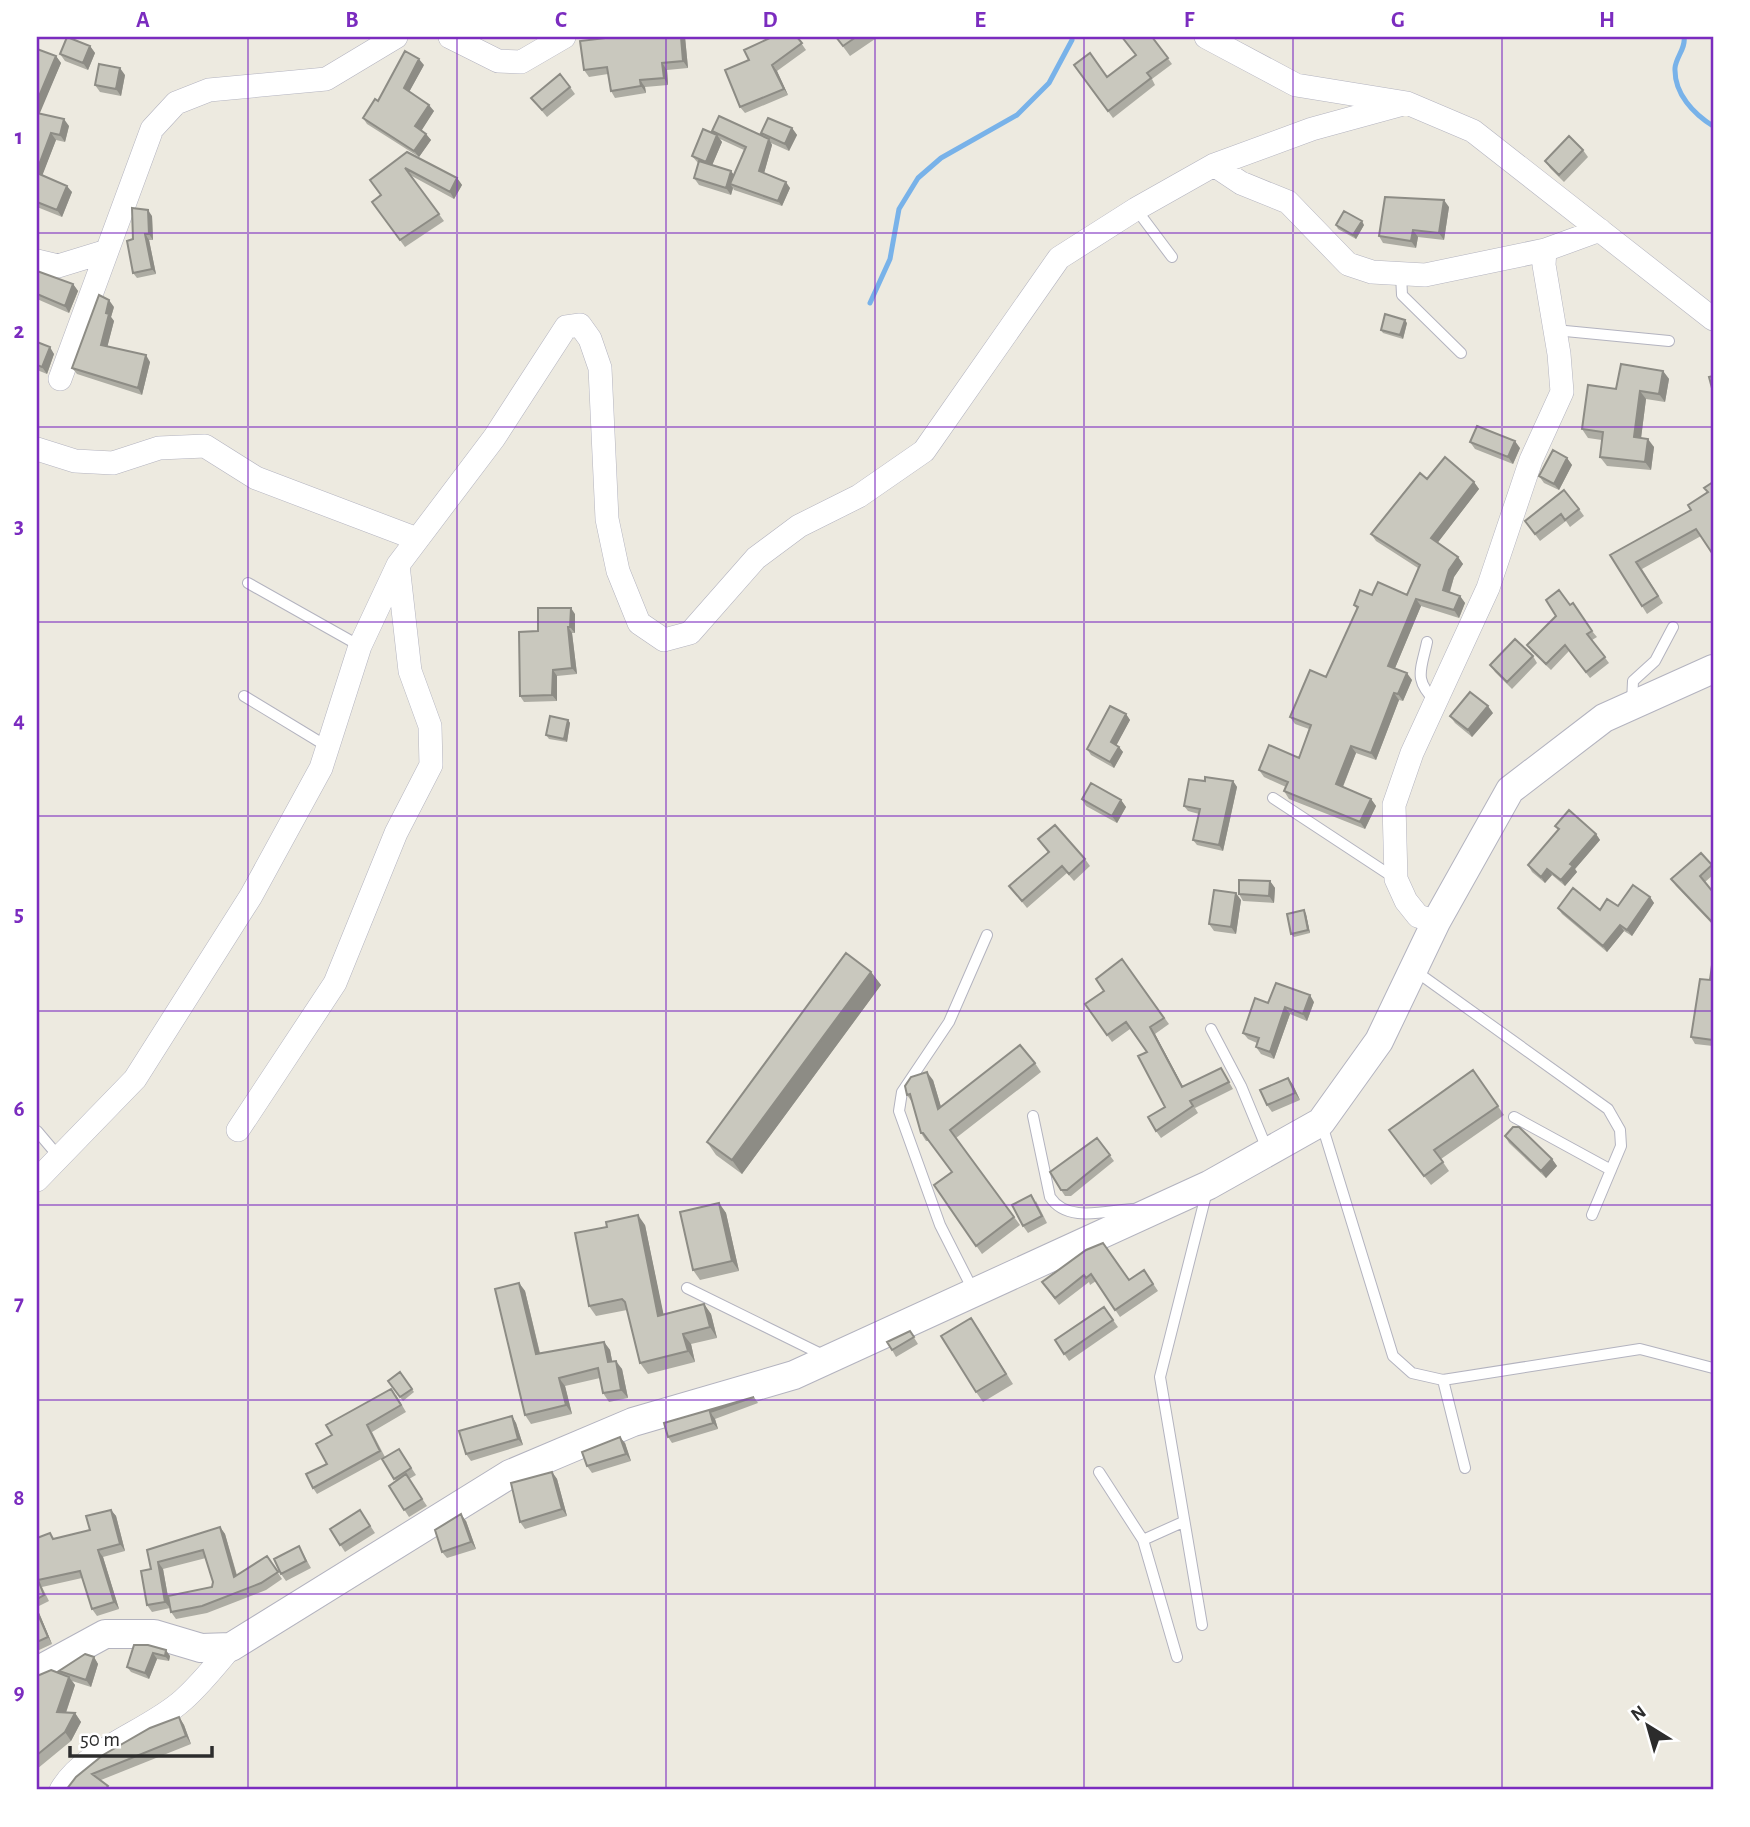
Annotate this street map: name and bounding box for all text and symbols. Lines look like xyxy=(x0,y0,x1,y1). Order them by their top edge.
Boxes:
text: A xyxy=(136,9,150,32)
text: B xyxy=(345,9,359,32)
text: C xyxy=(555,9,567,32)
text: D xyxy=(762,9,778,32)
text: E xyxy=(974,9,986,32)
text: F xyxy=(1184,9,1195,32)
text: G xyxy=(1391,9,1405,32)
text: H xyxy=(1599,9,1615,32)
text: 1 xyxy=(15,126,23,149)
text: 2 xyxy=(14,320,25,343)
text: 3 xyxy=(14,515,24,538)
text: 4 xyxy=(13,709,25,732)
text: 5 xyxy=(14,903,24,926)
text: 6 xyxy=(13,1098,25,1121)
text: 7 xyxy=(14,1292,24,1315)
text: 8 xyxy=(13,1487,25,1510)
text: 9 xyxy=(13,1681,25,1704)
north arrow xyxy=(1614,1690,1684,1760)
text: N xyxy=(1628,1702,1650,1725)
scale bar xyxy=(70,1715,212,1759)
text: 50 m xyxy=(80,1729,120,1750)

